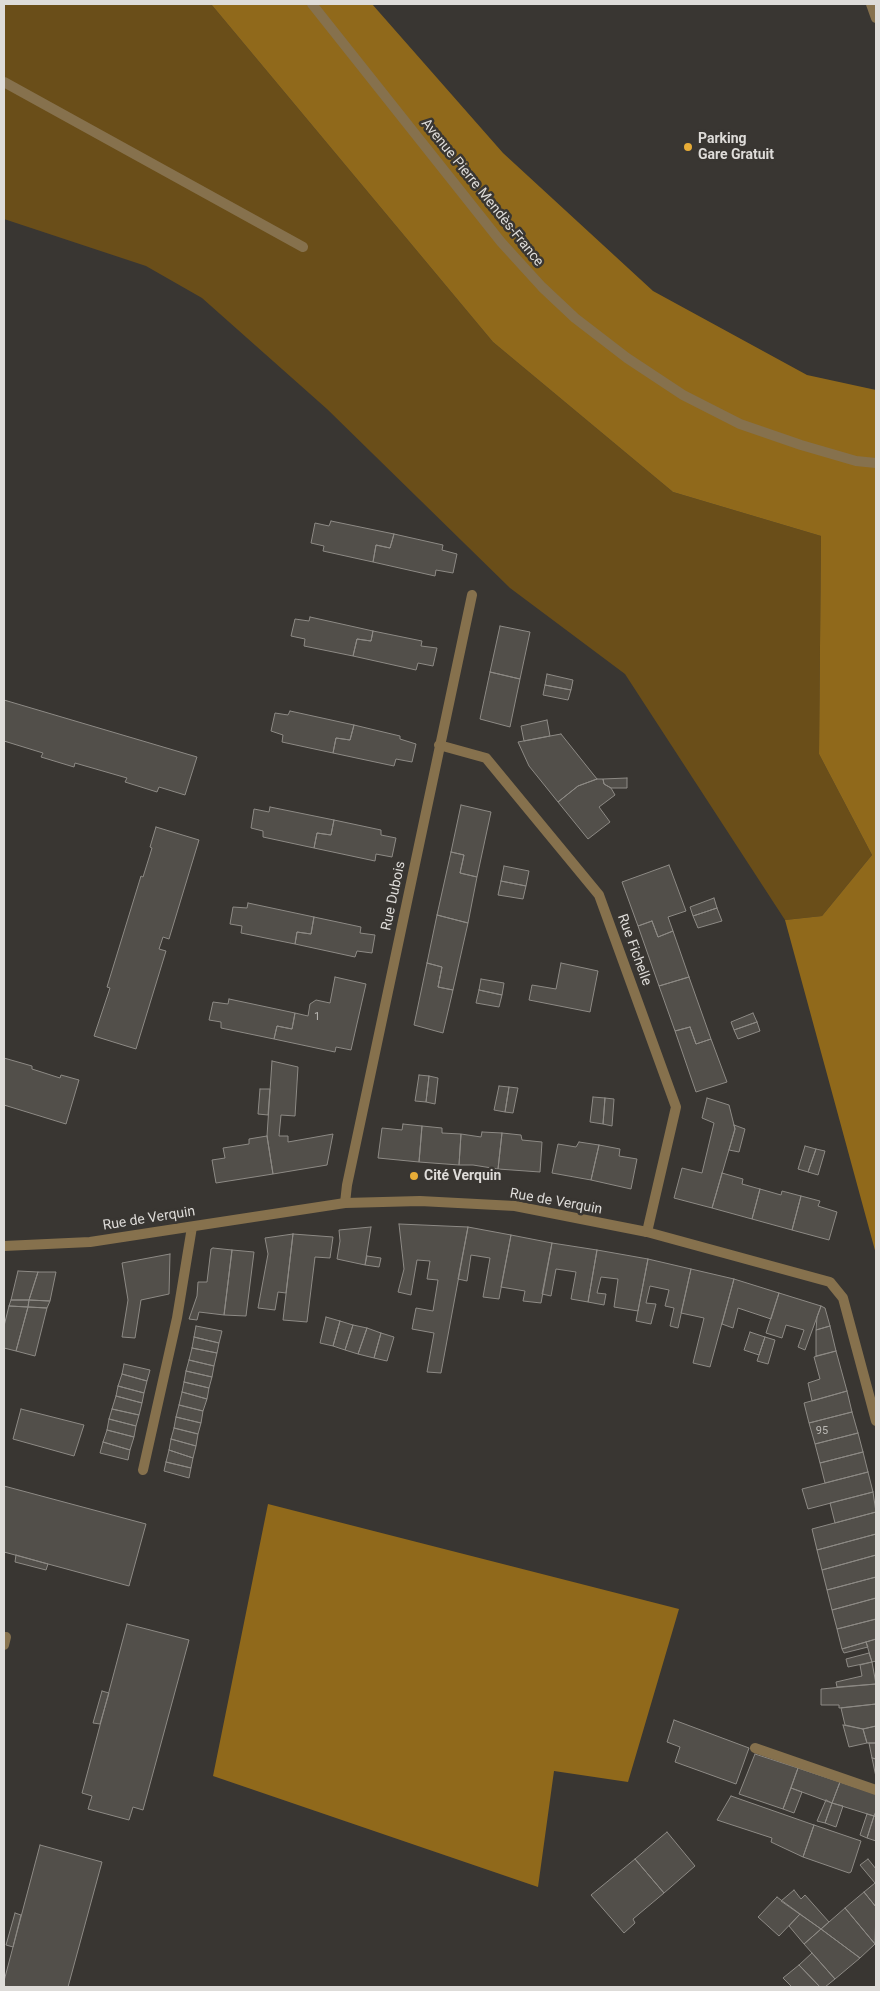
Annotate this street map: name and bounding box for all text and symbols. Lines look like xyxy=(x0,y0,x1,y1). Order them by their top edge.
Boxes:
street label: Avenue Pierre Mendès-France xyxy=(417,116,547,270)
place label: Parking Gare Gratuit xyxy=(698,131,774,164)
marker: Parking Gare Gratuit xyxy=(682,141,694,153)
street label: Rue Dubois xyxy=(378,860,410,932)
street label: Rue Fichelle xyxy=(613,912,655,988)
house number: 1 xyxy=(314,1010,320,1024)
place label: Cité Verquin xyxy=(424,1168,501,1184)
marker: Cité Verquin xyxy=(408,1170,420,1182)
street label: Rue de Verquin xyxy=(509,1186,603,1218)
street label: Rue de Verquin xyxy=(102,1203,196,1235)
house number: 95 xyxy=(816,1424,828,1438)

